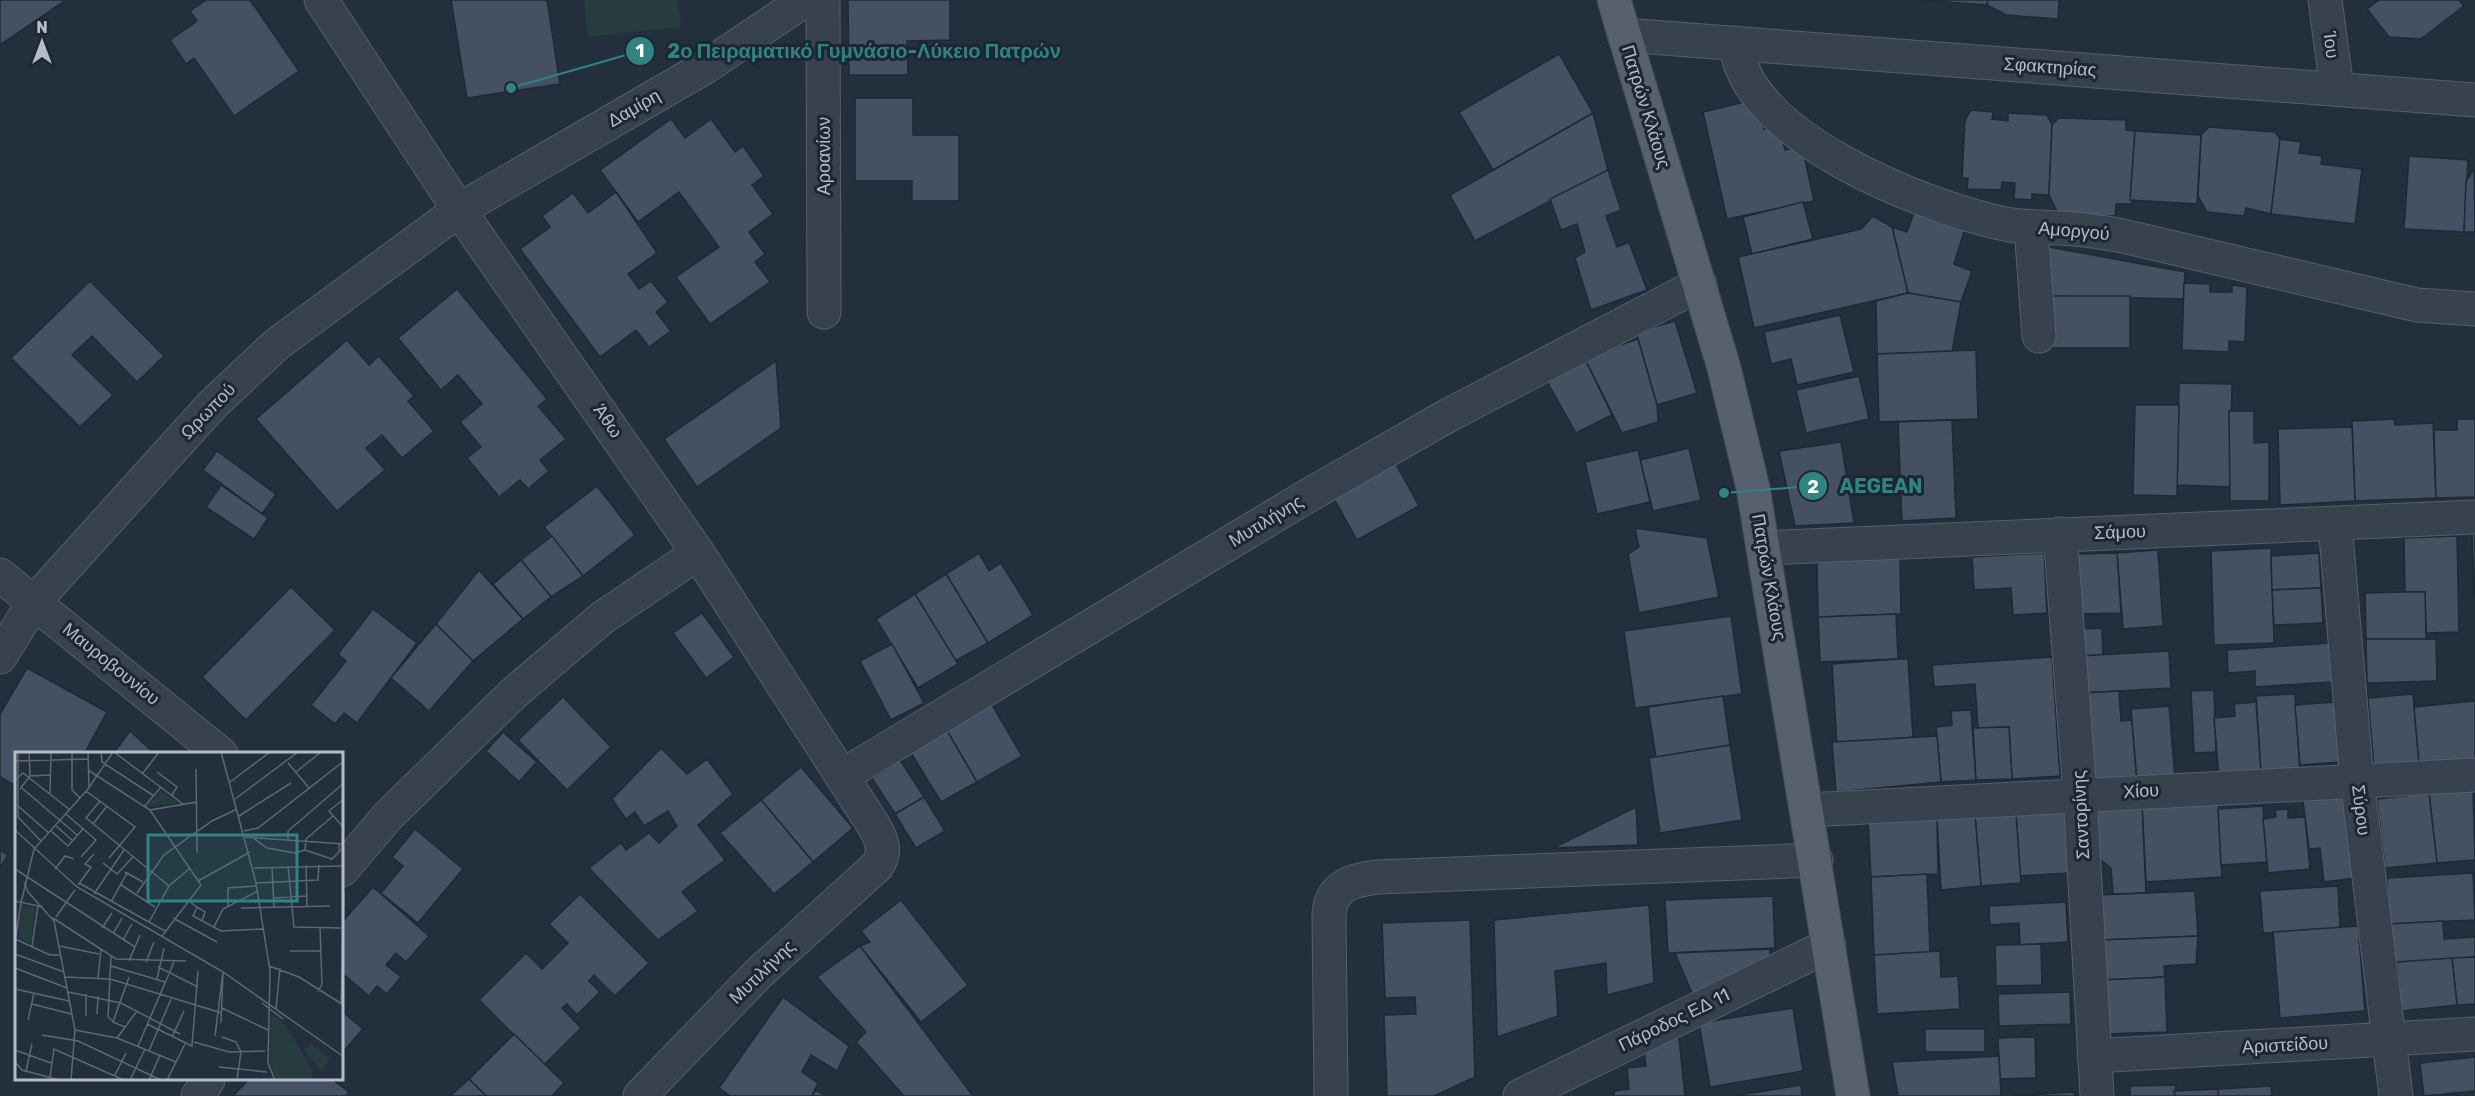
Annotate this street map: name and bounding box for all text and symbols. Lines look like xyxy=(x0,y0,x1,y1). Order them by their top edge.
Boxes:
north arrow xyxy=(12,12,72,72)
text: N xyxy=(36,18,48,37)
street label: Ίου xyxy=(2318,29,2344,60)
callout: 2ο Πειραματικό Γυμνάσιο-Λύκειο Πατρών xyxy=(625,32,1072,70)
text: 2ο Πειραματικό Γυμνάσιο-Λύκειο Πατρών xyxy=(667,39,1061,63)
text: 1 xyxy=(636,40,644,62)
street label: Πατρών Κλάους xyxy=(1617,43,1675,172)
street label: Σφακτηρίας xyxy=(2003,53,2097,81)
street label: Δαμίρη xyxy=(604,84,664,132)
street label: Αροανίων xyxy=(813,117,835,195)
street label: Αμοργού xyxy=(2037,217,2111,245)
street label: Ωρωπού xyxy=(176,378,240,444)
street label: Άθω xyxy=(589,400,627,442)
callout: AEGEAN xyxy=(1798,467,1935,505)
text: AEGEAN xyxy=(1840,474,1922,498)
text: 2 xyxy=(1807,476,1819,498)
street label: Μυτιλήνης xyxy=(1225,490,1307,552)
street label: Πατρών Κλάους xyxy=(1747,512,1791,642)
street label: Σάμου xyxy=(2094,520,2146,544)
street label: Μαυροβουνίου xyxy=(58,618,164,710)
inset map xyxy=(15,752,344,1081)
street label: Σαντορίνης xyxy=(2068,770,2094,860)
street label: Χίου xyxy=(2123,779,2159,803)
street label: Σύρου xyxy=(2347,783,2375,837)
street label: Μυτιλήνης xyxy=(725,935,800,1009)
street label: Πάροδος ΕΔ 11 xyxy=(1615,984,1733,1056)
street label: Αριστείδου xyxy=(2241,1032,2329,1058)

